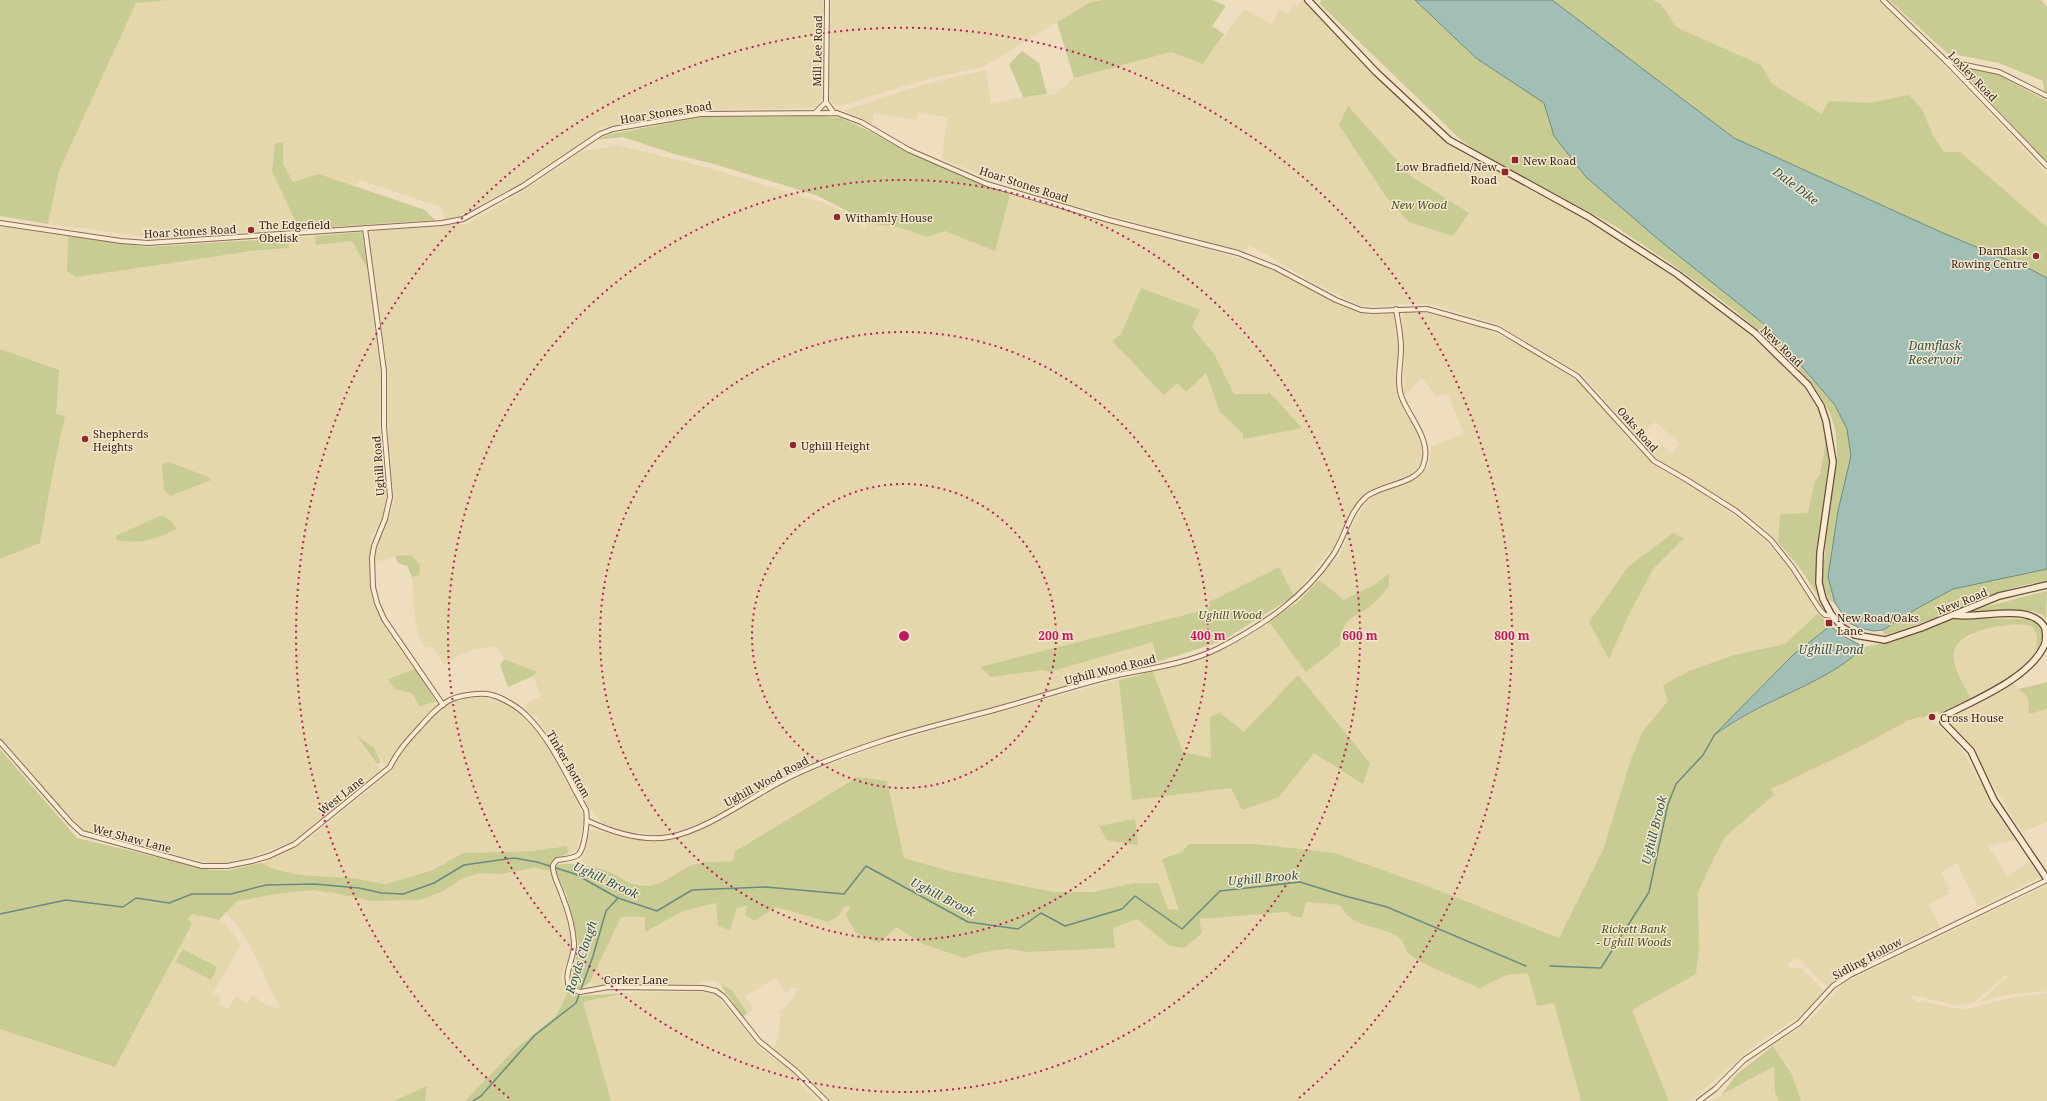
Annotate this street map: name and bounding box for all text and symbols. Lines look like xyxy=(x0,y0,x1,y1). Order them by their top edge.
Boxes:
street label: Mill Lee Road xyxy=(809,15,825,87)
street label: Loxley Road xyxy=(1945,48,2001,105)
street label: Hoar Stones Road xyxy=(619,97,713,127)
place label: New Road xyxy=(1523,153,1576,168)
marker: New Road xyxy=(1510,155,1520,165)
place label: Low Bradfield/New Road xyxy=(1396,159,1498,187)
street label: Hoar Stones Road xyxy=(978,163,1071,206)
water label: Dale Dike xyxy=(1769,163,1822,209)
marker: Low Bradfield/New Road xyxy=(1500,167,1510,177)
park label: New Wood xyxy=(1390,197,1447,212)
place label: Withamly House xyxy=(845,210,933,225)
marker: Withamly House xyxy=(832,212,842,222)
place label: The Edgefield Obelisk xyxy=(259,217,330,245)
street label: Hoar Stones Road xyxy=(143,221,237,241)
marker: The Edgefield Obelisk xyxy=(246,225,256,235)
place label: Damflask Rowing Centre xyxy=(1951,243,2029,271)
marker: Damflask Rowing Centre xyxy=(2031,251,2041,261)
street label: New Road xyxy=(1758,322,1806,370)
water label: Damflask Reservoir xyxy=(1907,337,1963,368)
street label: Oaks Road xyxy=(1614,403,1662,455)
place label: Shepherds Heights xyxy=(93,426,148,454)
marker: Shepherds Heights xyxy=(80,434,90,444)
street label: Ughill Road xyxy=(368,435,388,497)
place label: Ughill Height xyxy=(801,438,870,453)
marker: Ughill Height xyxy=(788,440,798,450)
street label: New Road xyxy=(1935,584,1990,618)
park label: Ughill Wood xyxy=(1198,607,1262,622)
place label: New Road/Oaks Lane xyxy=(1837,610,1919,638)
marker: New Road/Oaks Lane xyxy=(1824,618,1834,628)
text: 200 m xyxy=(1038,627,1074,644)
text: 400 m xyxy=(1190,627,1226,644)
text: 600 m xyxy=(1342,627,1378,644)
text: 800 m xyxy=(1494,627,1530,644)
centre of rings xyxy=(897,629,911,643)
water label: Ughill Pond xyxy=(1798,641,1864,658)
street label: Ughill Wood Road xyxy=(1063,650,1157,688)
place label: Cross House xyxy=(1940,710,2004,725)
marker: Cross House xyxy=(1927,712,1937,722)
street label: Tinker Bottom xyxy=(544,728,595,801)
street label: Ughill Wood Road xyxy=(721,752,811,810)
street label: West Lane xyxy=(315,772,367,818)
water label: Ughill Brook xyxy=(1637,793,1671,866)
street label: Wet Shaw Lane xyxy=(91,820,173,856)
water label: Ughill Brook xyxy=(570,857,643,903)
water label: Ughill Brook xyxy=(1227,866,1300,890)
water label: Ughill Brook xyxy=(908,873,979,921)
water label: Royds Clough xyxy=(561,918,601,997)
park label: Rickett Bank - Ughill Woods xyxy=(1597,921,1671,949)
street label: Sidling Hollow xyxy=(1830,933,1905,983)
street label: Corker Lane xyxy=(604,972,668,987)

